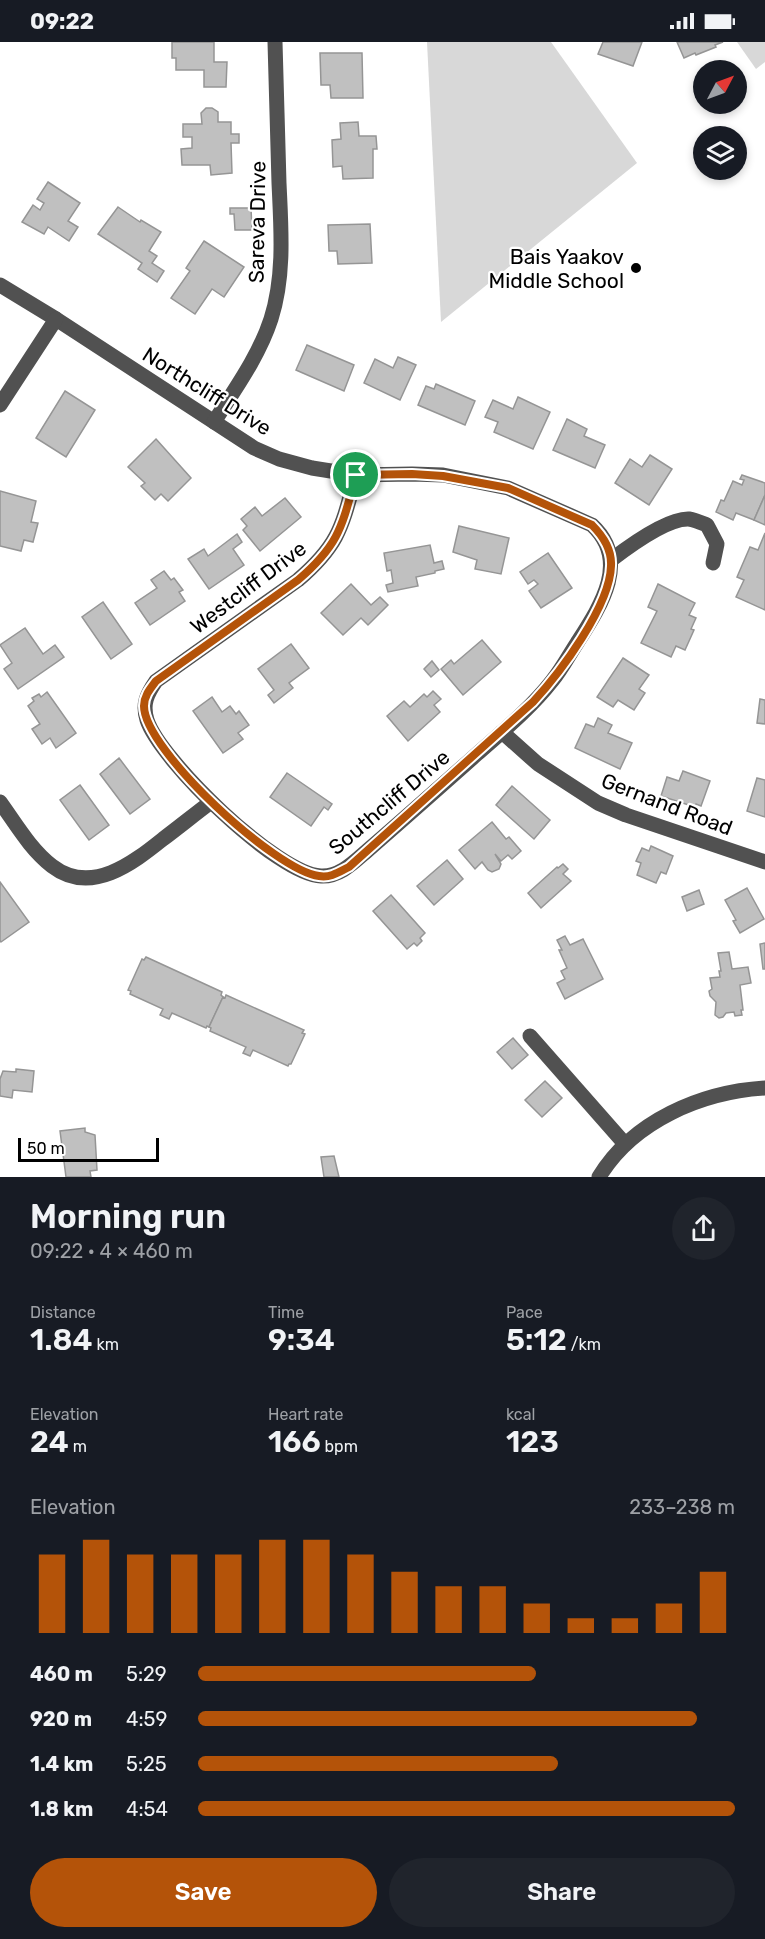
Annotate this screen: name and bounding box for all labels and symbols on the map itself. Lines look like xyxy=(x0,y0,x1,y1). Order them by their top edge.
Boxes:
north arrow xyxy=(693,60,747,114)
street label: Sareva Drive xyxy=(243,161,271,283)
place label: Bais Yaakov Middle School xyxy=(489,244,624,293)
marker: Bais Yaakov Middle School xyxy=(629,261,643,275)
street label: Northcliff Drive xyxy=(138,341,276,441)
pin xyxy=(330,449,381,500)
street label: Westcliff Drive xyxy=(185,535,311,639)
street label: Southcliff Drive xyxy=(323,744,455,860)
street label: Gernand Road xyxy=(598,768,736,840)
scale bar xyxy=(18,1135,159,1162)

